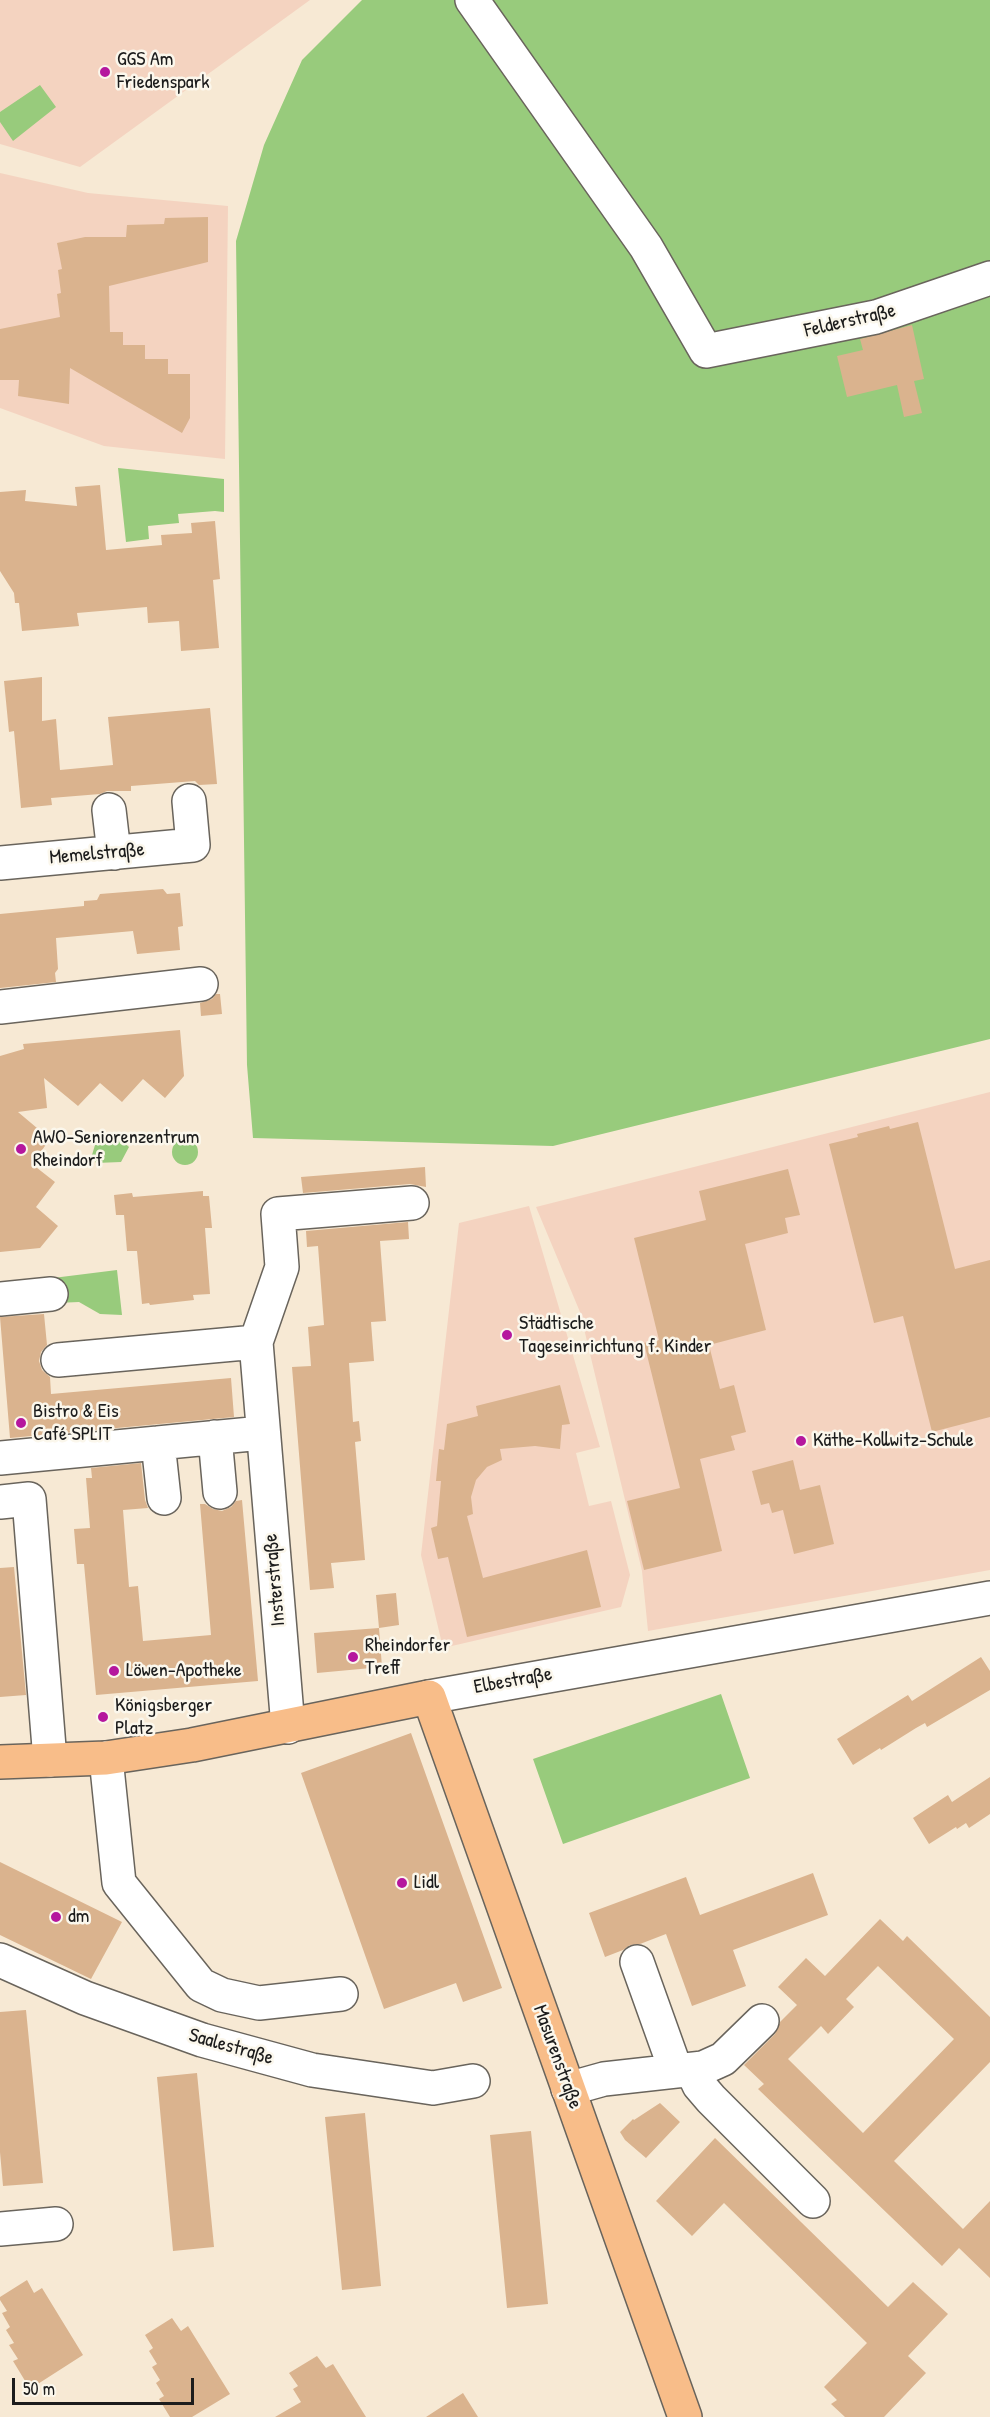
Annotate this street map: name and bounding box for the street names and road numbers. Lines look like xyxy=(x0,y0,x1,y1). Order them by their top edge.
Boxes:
street label: Felderstraße xyxy=(802,299,898,343)
street label: Memelstraße xyxy=(48,838,146,870)
street label: Insterstraße xyxy=(259,1533,291,1627)
street label: Elbestraße xyxy=(472,1662,554,1700)
street label: Masurenstraße xyxy=(527,2002,587,2112)
street label: Saalestraße xyxy=(186,2024,276,2070)

